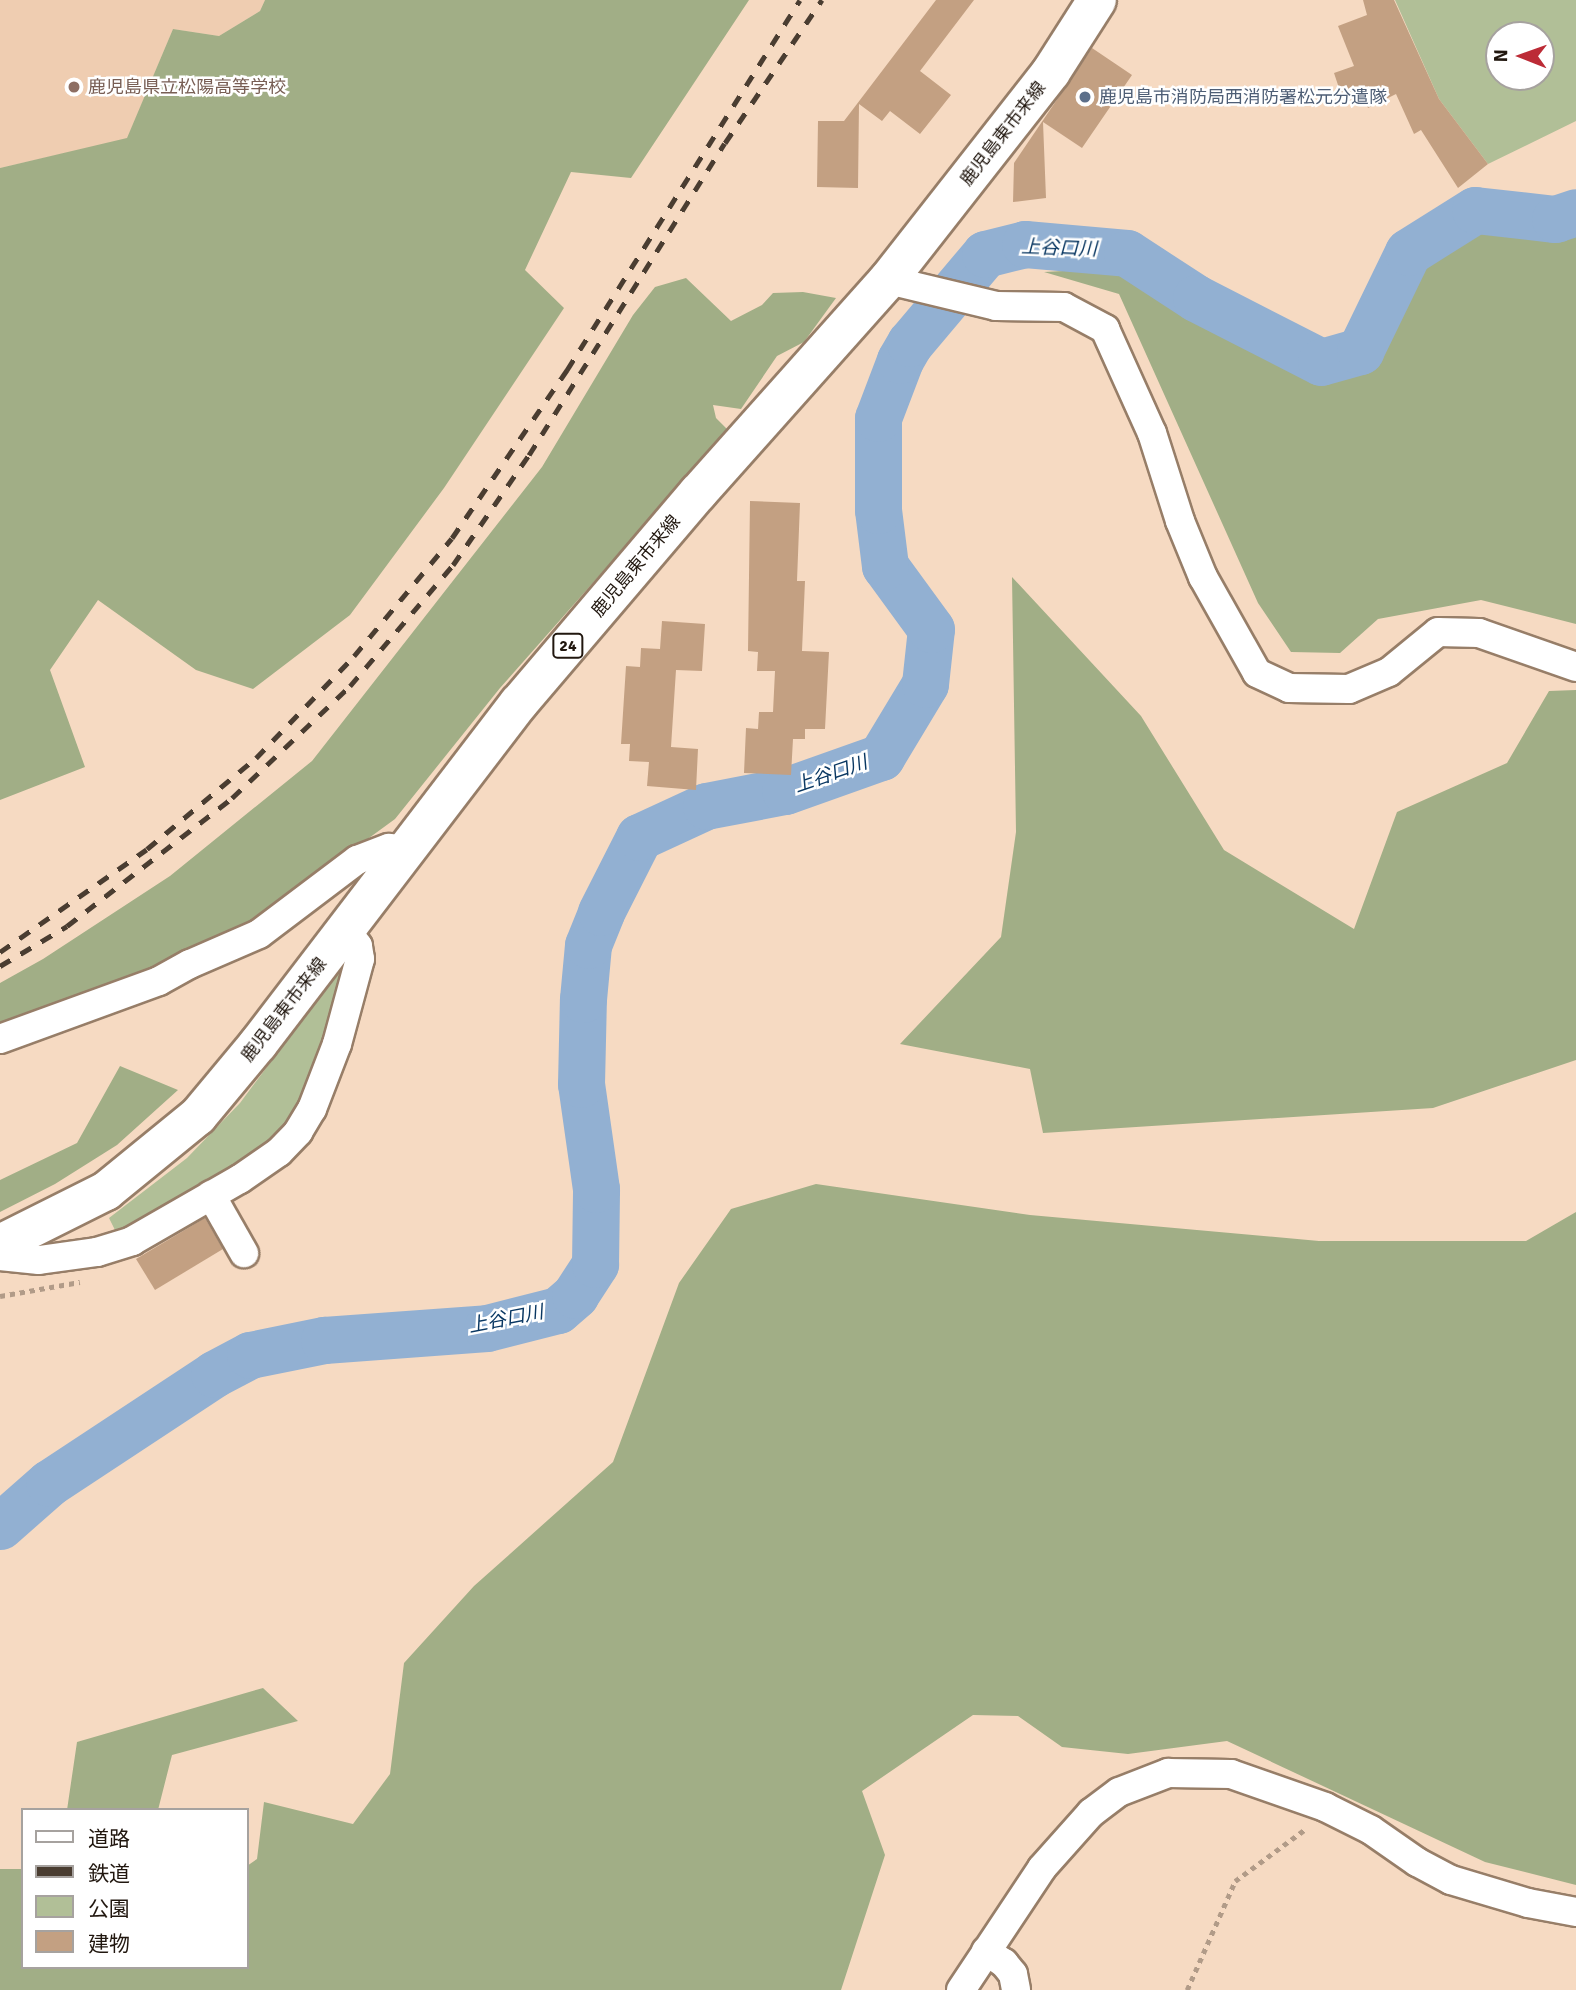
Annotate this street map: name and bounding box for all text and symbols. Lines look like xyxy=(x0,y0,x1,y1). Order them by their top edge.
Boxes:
north arrow xyxy=(1485,21,1555,91)
text: N xyxy=(1489,49,1513,62)
place label: 鹿児島県立松陽高等学校 xyxy=(88,76,286,98)
street label: 鹿児島東市来線 xyxy=(956,78,1050,190)
marker: 鹿児島県立松陽高等学校 xyxy=(66,79,82,95)
place label: 鹿児島市消防局西消防署松元分遣隊 xyxy=(1099,86,1387,108)
marker: 鹿児島市消防局西消防署松元分遣隊 xyxy=(1077,89,1093,105)
water label: 上谷口川 xyxy=(1021,236,1097,262)
street label: 鹿児島東市来線 xyxy=(587,511,685,621)
road number: 24 xyxy=(552,634,584,659)
water label: 上谷口川 xyxy=(791,752,871,798)
street label: 鹿児島東市来線 xyxy=(237,954,331,1066)
water label: 上谷口川 xyxy=(467,1302,545,1338)
legend xyxy=(21,1808,248,1969)
text: 道路 xyxy=(88,1826,130,1852)
text: 鉄道 xyxy=(88,1861,130,1887)
text: 公園 xyxy=(88,1896,130,1922)
text: 建物 xyxy=(88,1931,130,1957)

